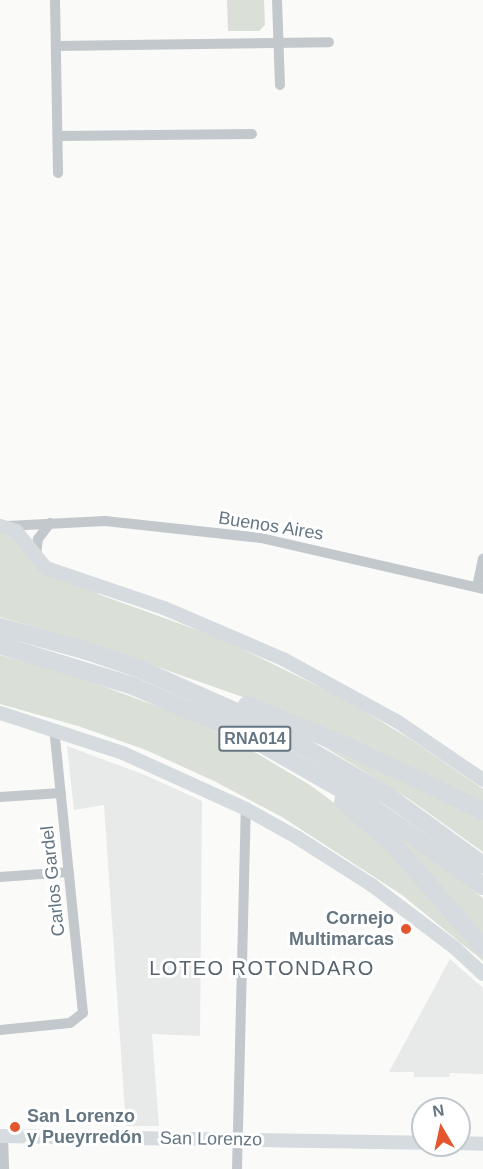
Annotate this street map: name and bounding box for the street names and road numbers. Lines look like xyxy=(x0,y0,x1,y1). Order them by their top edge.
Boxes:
street label: Buenos Aires xyxy=(216,507,326,545)
road number: RNA014 xyxy=(218,726,292,752)
street label: Carlos Gardel xyxy=(36,825,70,937)
street label: San Lorenzo xyxy=(160,1127,262,1151)

